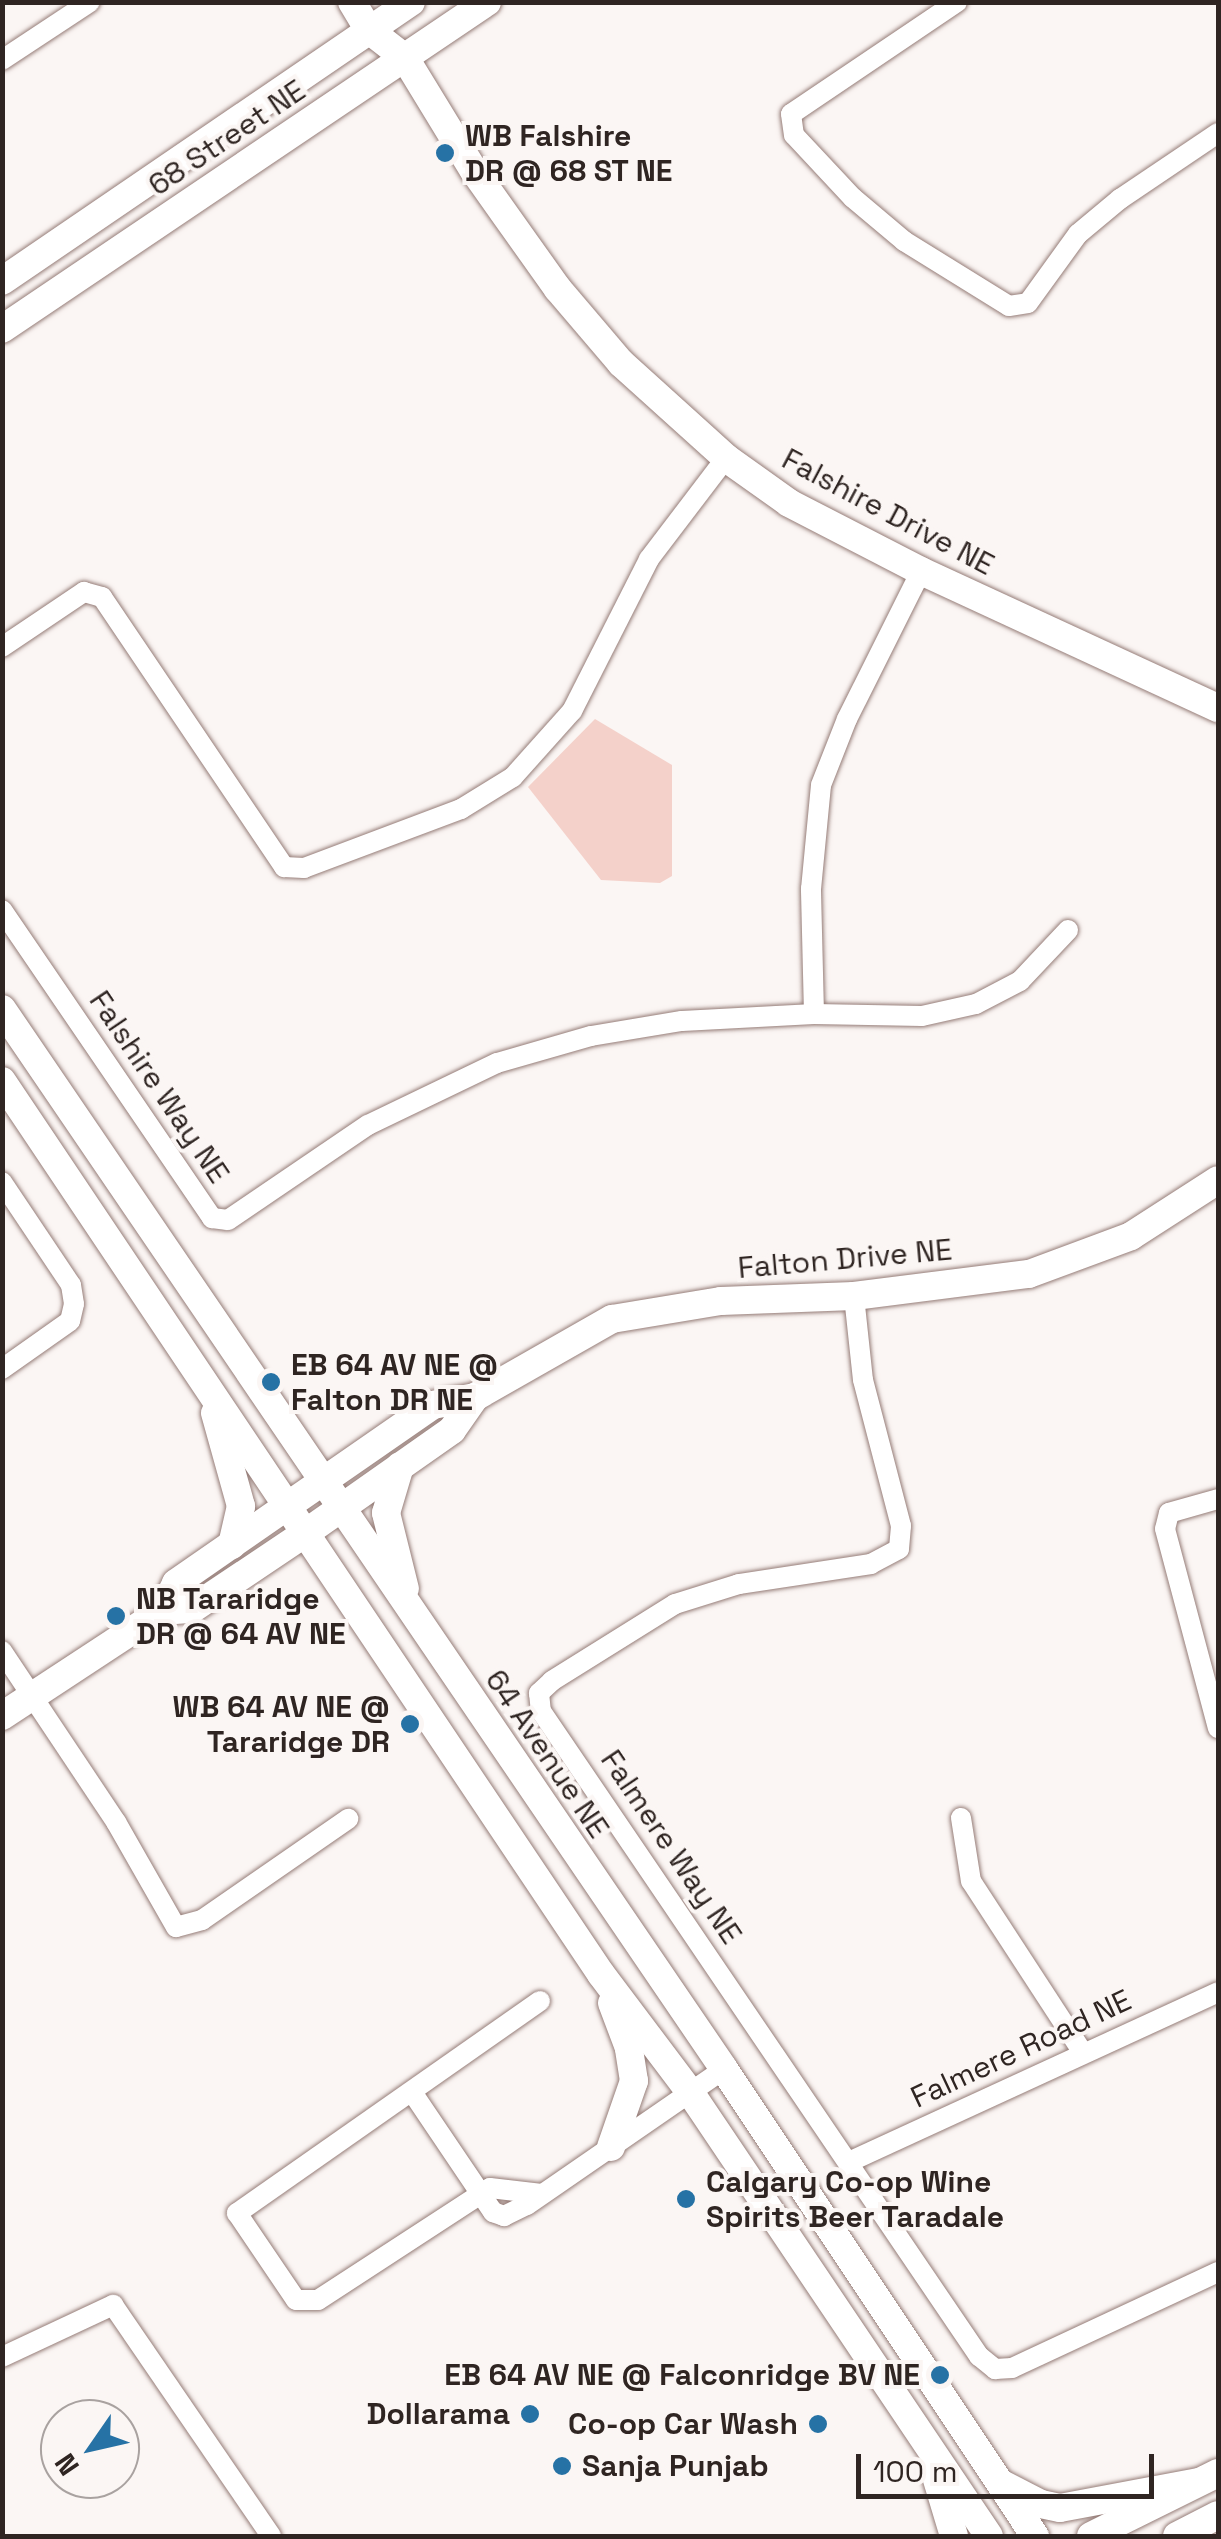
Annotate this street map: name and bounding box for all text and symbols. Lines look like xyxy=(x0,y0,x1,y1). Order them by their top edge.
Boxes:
street label: 68 Street NE xyxy=(142,72,312,204)
place label: WB Falshire DR @ 68 ST NE xyxy=(465,118,673,188)
marker: WB Falshire DR @ 68 ST NE xyxy=(434,142,456,164)
street label: Falshire Drive NE xyxy=(776,441,1000,583)
street label: Falshire Way NE xyxy=(81,984,237,1190)
street label: Falton Drive NE xyxy=(736,1232,954,1286)
place label: EB 64 AV NE @ Falton DR NE xyxy=(291,1347,499,1418)
marker: EB 64 AV NE @ Falton DR NE xyxy=(260,1371,282,1393)
place label: NB Tararidge DR @ 64 AV NE xyxy=(136,1581,346,1652)
marker: NB Tararidge DR @ 64 AV NE xyxy=(105,1605,127,1627)
street label: 64 Avenue NE xyxy=(477,1663,617,1845)
place label: WB 64 AV NE @ Tararidge DR xyxy=(172,1689,390,1760)
marker: WB 64 AV NE @ Tararidge DR xyxy=(399,1713,421,1735)
street label: Falmere Way NE xyxy=(593,1743,749,1951)
street label: Falmere Road NE xyxy=(905,1982,1137,2116)
place label: Calgary Co-op Wine Spirits Beer Taradale xyxy=(706,2164,1005,2234)
marker: Calgary Co-op Wine Spirits Beer Taradale xyxy=(675,2188,697,2210)
place label: EB 64 AV NE @ Falconridge BV NE xyxy=(443,2357,920,2393)
marker: EB 64 AV NE @ Falconridge BV NE xyxy=(929,2364,951,2386)
place label: Dollarama xyxy=(367,2396,510,2432)
north arrow xyxy=(40,2399,140,2499)
marker: Dollarama xyxy=(519,2403,541,2425)
place label: Co-op Car Wash xyxy=(568,2406,798,2442)
marker: Co-op Car Wash xyxy=(807,2413,829,2435)
scale bar xyxy=(861,2434,1158,2496)
text: N xyxy=(47,2447,87,2483)
place label: Sanja Punjab xyxy=(582,2448,769,2484)
text: 100 m xyxy=(873,2452,958,2491)
marker: Sanja Punjab xyxy=(551,2455,573,2477)

